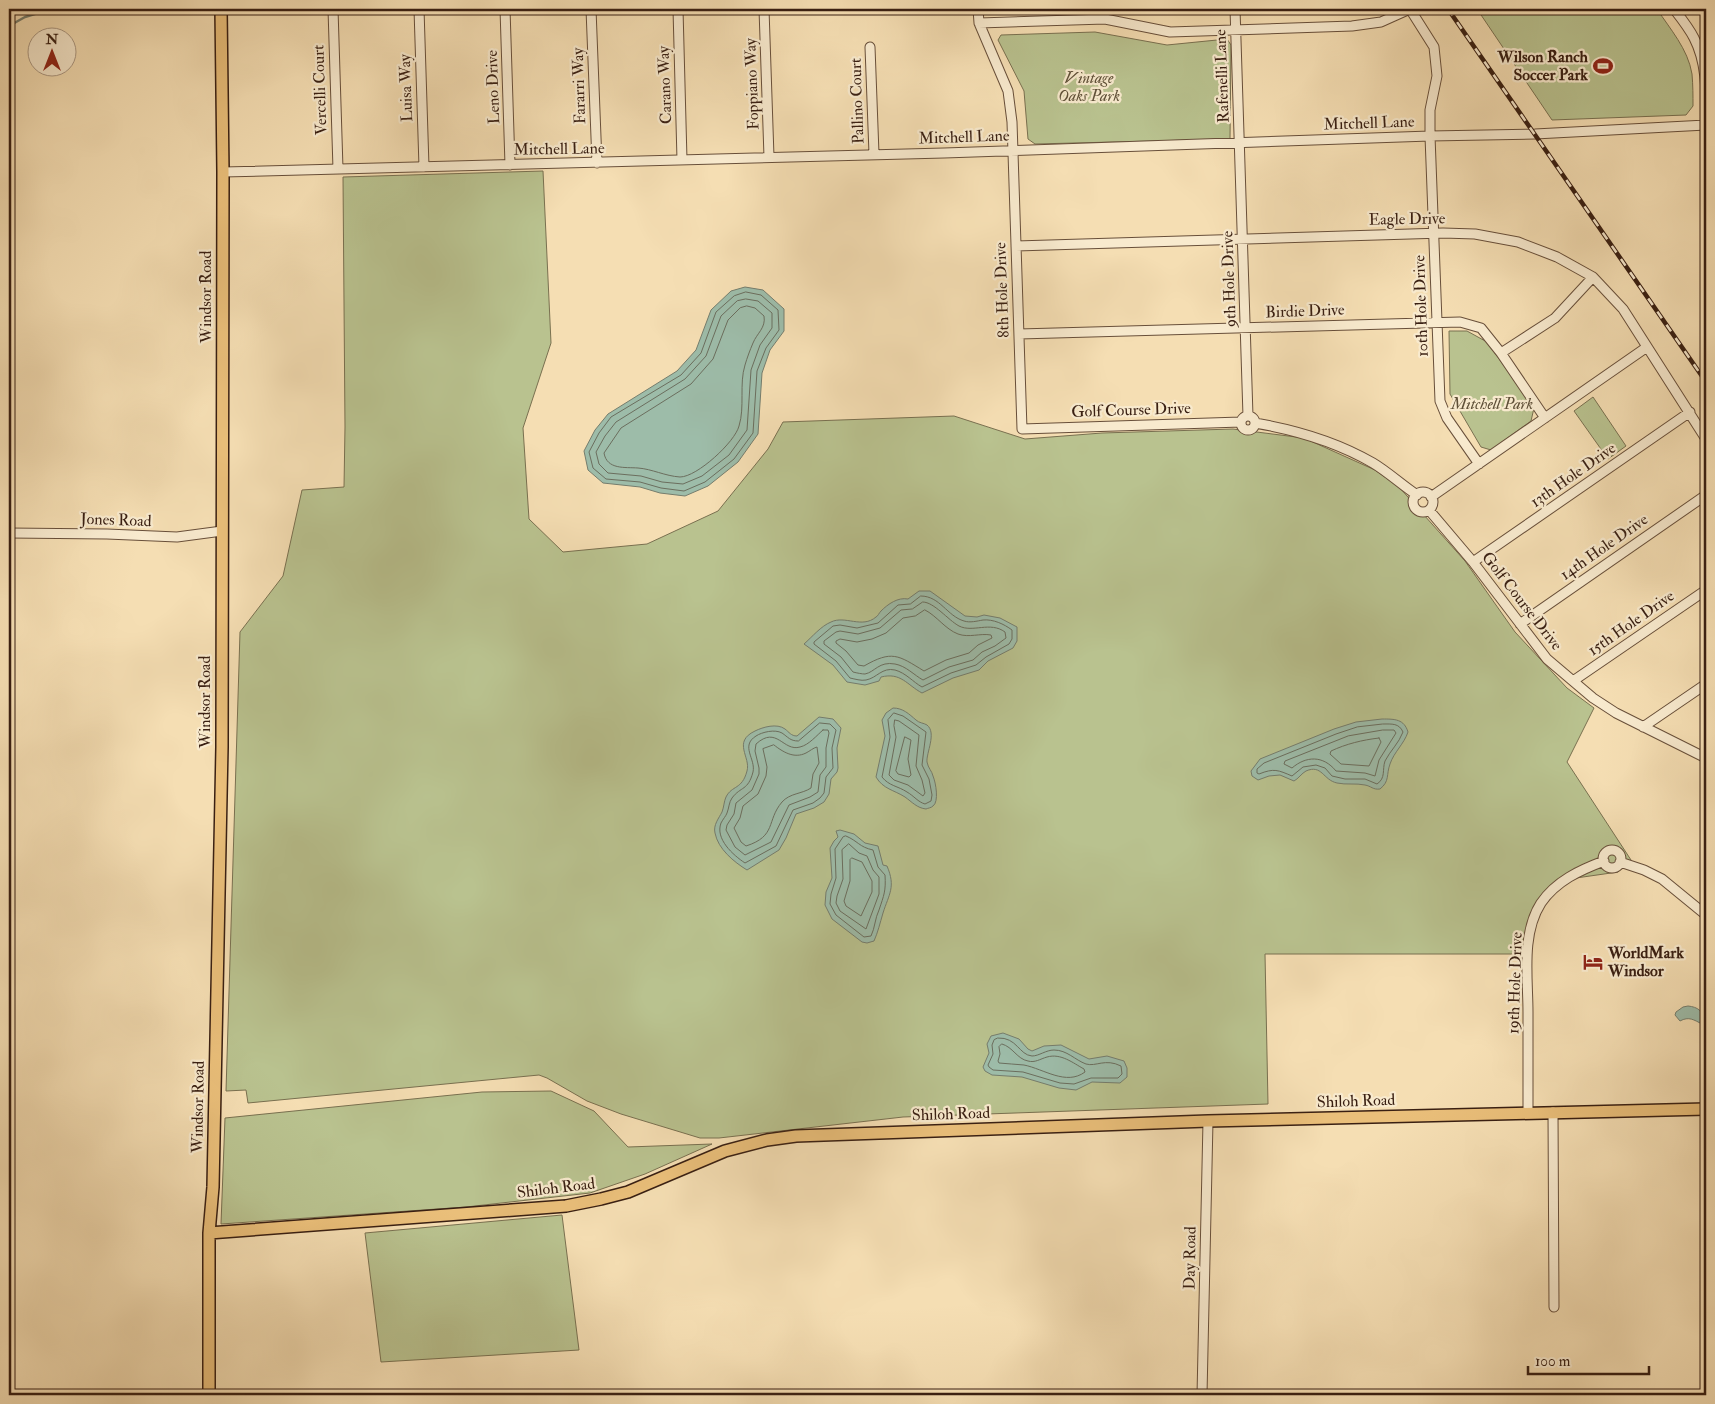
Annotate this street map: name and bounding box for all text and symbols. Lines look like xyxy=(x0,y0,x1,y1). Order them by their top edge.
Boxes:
north arrow xyxy=(28,28,78,78)
street label: Rafenelli Lane xyxy=(1210,29,1234,123)
text: N xyxy=(45,31,59,48)
street label: Foppiano Way xyxy=(740,37,765,130)
street label: Vercelli Court xyxy=(308,44,332,136)
street label: Carano Way xyxy=(654,45,676,125)
street label: Fararri Way xyxy=(568,46,590,125)
place label: Wilson Ranch Soccer Park xyxy=(1496,47,1589,85)
street label: Leno Drive xyxy=(482,49,504,124)
street label: Luisa Way xyxy=(395,53,417,122)
sports icon: Wilson Ranch Soccer Park xyxy=(1592,55,1614,77)
street label: Pallino Court xyxy=(846,58,868,144)
park label: Vintage Oaks Park xyxy=(1058,68,1120,106)
street label: Mitchell Lane xyxy=(1323,111,1415,135)
street label: Mitchell Lane xyxy=(918,125,1010,149)
street label: Mitchell Lane xyxy=(513,138,605,160)
street label: Eagle Drive xyxy=(1368,208,1446,230)
street label: 9th Hole Drive xyxy=(1217,230,1241,329)
street label: 8th Hole Drive xyxy=(990,242,1014,338)
street label: Windsor Road xyxy=(196,251,216,344)
street label: 10th Hole Drive xyxy=(1409,254,1433,357)
street label: Birdie Drive xyxy=(1265,300,1345,322)
park label: Mitchell Park xyxy=(1450,394,1534,414)
street label: Golf Course Drive xyxy=(1071,398,1191,422)
street label: 13th Hole Drive xyxy=(1526,438,1620,512)
street label: Jones Road xyxy=(79,509,152,532)
street label: 14th Hole Drive xyxy=(1556,509,1652,585)
street label: Golf Course Drive xyxy=(1477,548,1567,655)
street label: 15th Hole Drive xyxy=(1584,586,1678,660)
street label: Windsor Road xyxy=(195,656,215,749)
street label: 19th Hole Drive xyxy=(1503,931,1527,1034)
place label: WorldMark Windsor xyxy=(1607,943,1684,981)
hotel icon: WorldMark Windsor xyxy=(1582,951,1604,973)
street label: Windsor Road xyxy=(187,1060,209,1154)
street label: Shiloh Road xyxy=(1316,1090,1396,1112)
street label: Shiloh Road xyxy=(911,1103,991,1125)
street label: Shiloh Road xyxy=(516,1173,596,1203)
street label: Day Road xyxy=(1179,1226,1201,1290)
scale bar xyxy=(1528,1344,1649,1376)
text: 100 m xyxy=(1535,1352,1571,1371)

